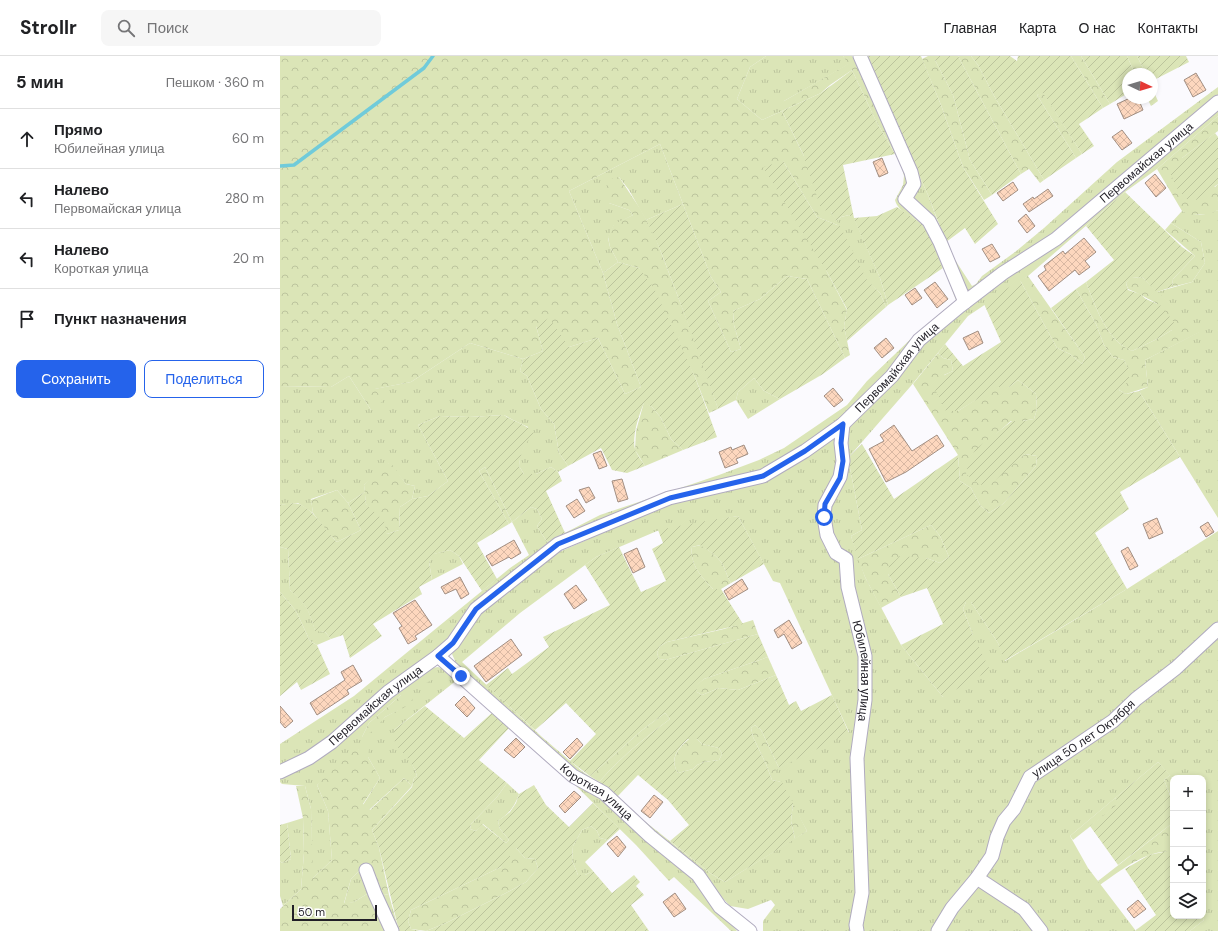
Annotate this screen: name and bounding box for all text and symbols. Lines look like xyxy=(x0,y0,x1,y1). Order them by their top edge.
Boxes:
search box xyxy=(101,10,381,46)
text: Strollr xyxy=(20,15,77,40)
icon: search xyxy=(115,17,137,39)
text: Поиск xyxy=(147,18,188,38)
text: Главная xyxy=(944,19,997,37)
text: Карта xyxy=(1019,19,1056,37)
text: О нас xyxy=(1078,19,1116,37)
text: Контакты xyxy=(1138,19,1198,37)
north arrow xyxy=(1122,68,1158,104)
text: 5 мин xyxy=(16,71,64,93)
text: Пешком · 360 m xyxy=(166,74,264,91)
street label: Первомайская улица xyxy=(1096,118,1197,207)
text: Прямо xyxy=(54,120,103,140)
icon: ahead xyxy=(16,128,38,150)
text: 60 m xyxy=(232,130,264,147)
text: Юбилейная улица xyxy=(54,140,165,157)
text: Налево xyxy=(54,180,109,200)
icon: left xyxy=(16,188,38,210)
text: 280 m xyxy=(225,190,264,207)
text: Первомайская улица xyxy=(54,200,181,217)
text: Налево xyxy=(54,240,109,260)
icon: left xyxy=(16,248,38,270)
text: 20 m xyxy=(233,250,264,267)
text: Короткая улица xyxy=(54,260,148,277)
icon: arrive xyxy=(16,308,38,330)
text: Пункт назначения xyxy=(54,309,187,329)
street label: Первомайская улица xyxy=(851,319,942,416)
button: Сохранить xyxy=(16,360,136,398)
button: Поделиться xyxy=(144,360,264,398)
route start xyxy=(815,508,833,526)
street label: Юбилейная улица xyxy=(848,619,874,723)
street label: Первомайская улица xyxy=(325,662,426,749)
route end xyxy=(452,667,470,685)
street label: улица 50 лет Октября xyxy=(1029,696,1138,781)
street label: Короткая улица xyxy=(556,760,636,824)
map controls xyxy=(1170,775,1206,919)
button: + xyxy=(1170,775,1206,811)
button: − xyxy=(1170,811,1206,847)
button: locate xyxy=(1170,847,1206,883)
button: layers xyxy=(1170,883,1206,919)
scale bar xyxy=(292,903,377,922)
text: 50 m xyxy=(298,905,325,919)

